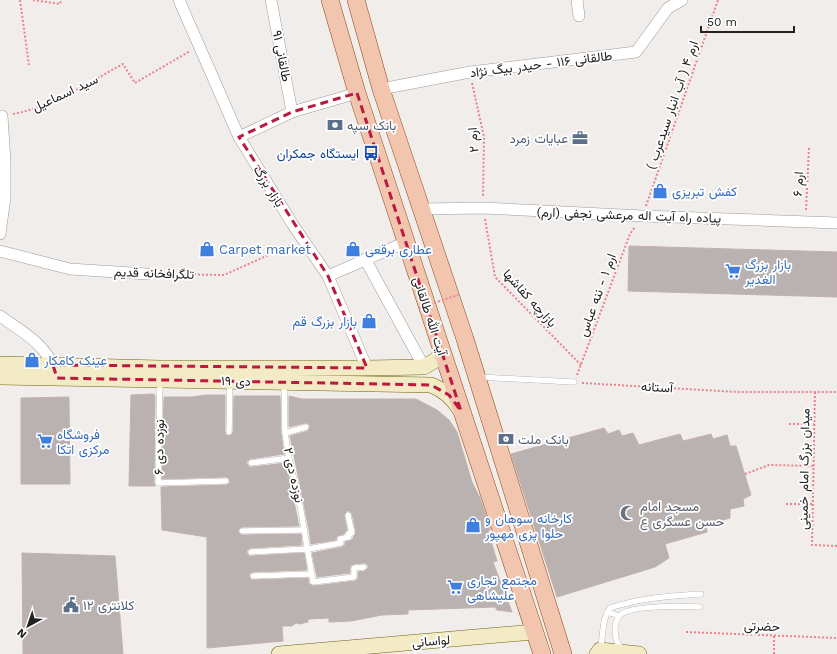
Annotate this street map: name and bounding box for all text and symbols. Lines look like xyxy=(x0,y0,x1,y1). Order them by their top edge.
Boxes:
scale bar xyxy=(701,8,794,34)
text: 50 m xyxy=(707,15,737,29)
street label: طالقانی ۹۱ xyxy=(269,29,294,83)
street label: ارم ۴ ( آب انبار سیدعرب ) xyxy=(643,39,702,172)
street label: طالقانی ۱۱۶ - حیدر بیگ نژاد xyxy=(469,48,613,81)
street label: سید اسماعیل xyxy=(30,71,101,116)
bank icon: بانک سپه xyxy=(326,116,344,134)
place label: بانک سپه xyxy=(347,118,396,135)
street label: ارم ۲ xyxy=(464,127,483,153)
office icon: عبایات زمرد xyxy=(571,129,589,147)
place label: عبایات زمرد xyxy=(509,131,568,147)
bus stop icon: ایستگاه جمکران xyxy=(362,144,380,162)
place label: ایستگاه جمکران xyxy=(277,146,359,162)
street label: بازار بزرگ xyxy=(250,163,288,210)
street label: ارم ۶ xyxy=(790,171,807,197)
shop icon: کفش تبریزی xyxy=(651,182,669,200)
place label: کفش تبریزی xyxy=(672,184,737,200)
street label: پیاده راه آیت اله مرعشی نجفی (ارم) xyxy=(536,204,722,228)
shop icon: Carpet market xyxy=(198,240,216,258)
shop icon: عطاری برقعی xyxy=(344,240,362,258)
place label: Carpet market xyxy=(219,242,311,257)
place label: عطاری برقعی xyxy=(365,242,432,258)
street label: ارم ۱ - ننه عباس xyxy=(575,251,620,339)
place label: بازار بزرگ الغدیر xyxy=(744,257,791,288)
supermarket icon: بازار بزرگ الغدیر xyxy=(724,262,742,280)
street label: تلگرافخانه قدیم xyxy=(114,264,194,283)
street label: بازارچه کفاشها xyxy=(499,266,560,332)
street label: آیت الله طالقانی xyxy=(409,275,450,359)
shop icon: بازار بزرگ قم xyxy=(360,312,378,330)
place label: بازار بزرگ قم xyxy=(292,314,357,330)
shop icon: عینک کامکار xyxy=(23,351,41,369)
place label: عینک کامکار xyxy=(43,353,107,369)
street label: ۱۹ دی xyxy=(221,373,251,390)
street label: آستانه xyxy=(641,379,674,395)
street label: میدان بزرگ امام خمینی xyxy=(795,408,814,530)
street label: نوزده دی ۶ xyxy=(151,419,168,475)
place label: فروشگاه مرکزی اتکا xyxy=(57,427,110,458)
bank icon: بانک ملت xyxy=(497,430,515,448)
supermarket icon: فروشگاه مرکزی اتکا xyxy=(36,432,54,450)
place label: بانک ملت xyxy=(518,432,569,447)
street label: نوزده دی ۲ xyxy=(280,446,307,505)
place label: مسجد امام حسن عسگری ع xyxy=(640,499,725,531)
mosque icon: مسجد امام حسن عسگری ع xyxy=(619,504,637,522)
place label: کارخانه سوهان و حلوا پزی مهپور xyxy=(484,511,572,543)
shop icon: کارخانه سوهان و حلوا پزی مهپور xyxy=(464,516,482,534)
place label: مجتمع تجاری علیشاهی xyxy=(467,573,537,604)
supermarket icon: مجتمع تجاری علیشاهی xyxy=(446,578,464,596)
public building icon: کلانتری ۱۲ xyxy=(62,596,80,614)
place label: کلانتری ۱۲ xyxy=(83,598,134,614)
north arrow xyxy=(8,606,48,646)
street label: حضرتی xyxy=(743,618,781,635)
text: N xyxy=(15,626,29,641)
street label: لواسانی xyxy=(411,632,451,651)

